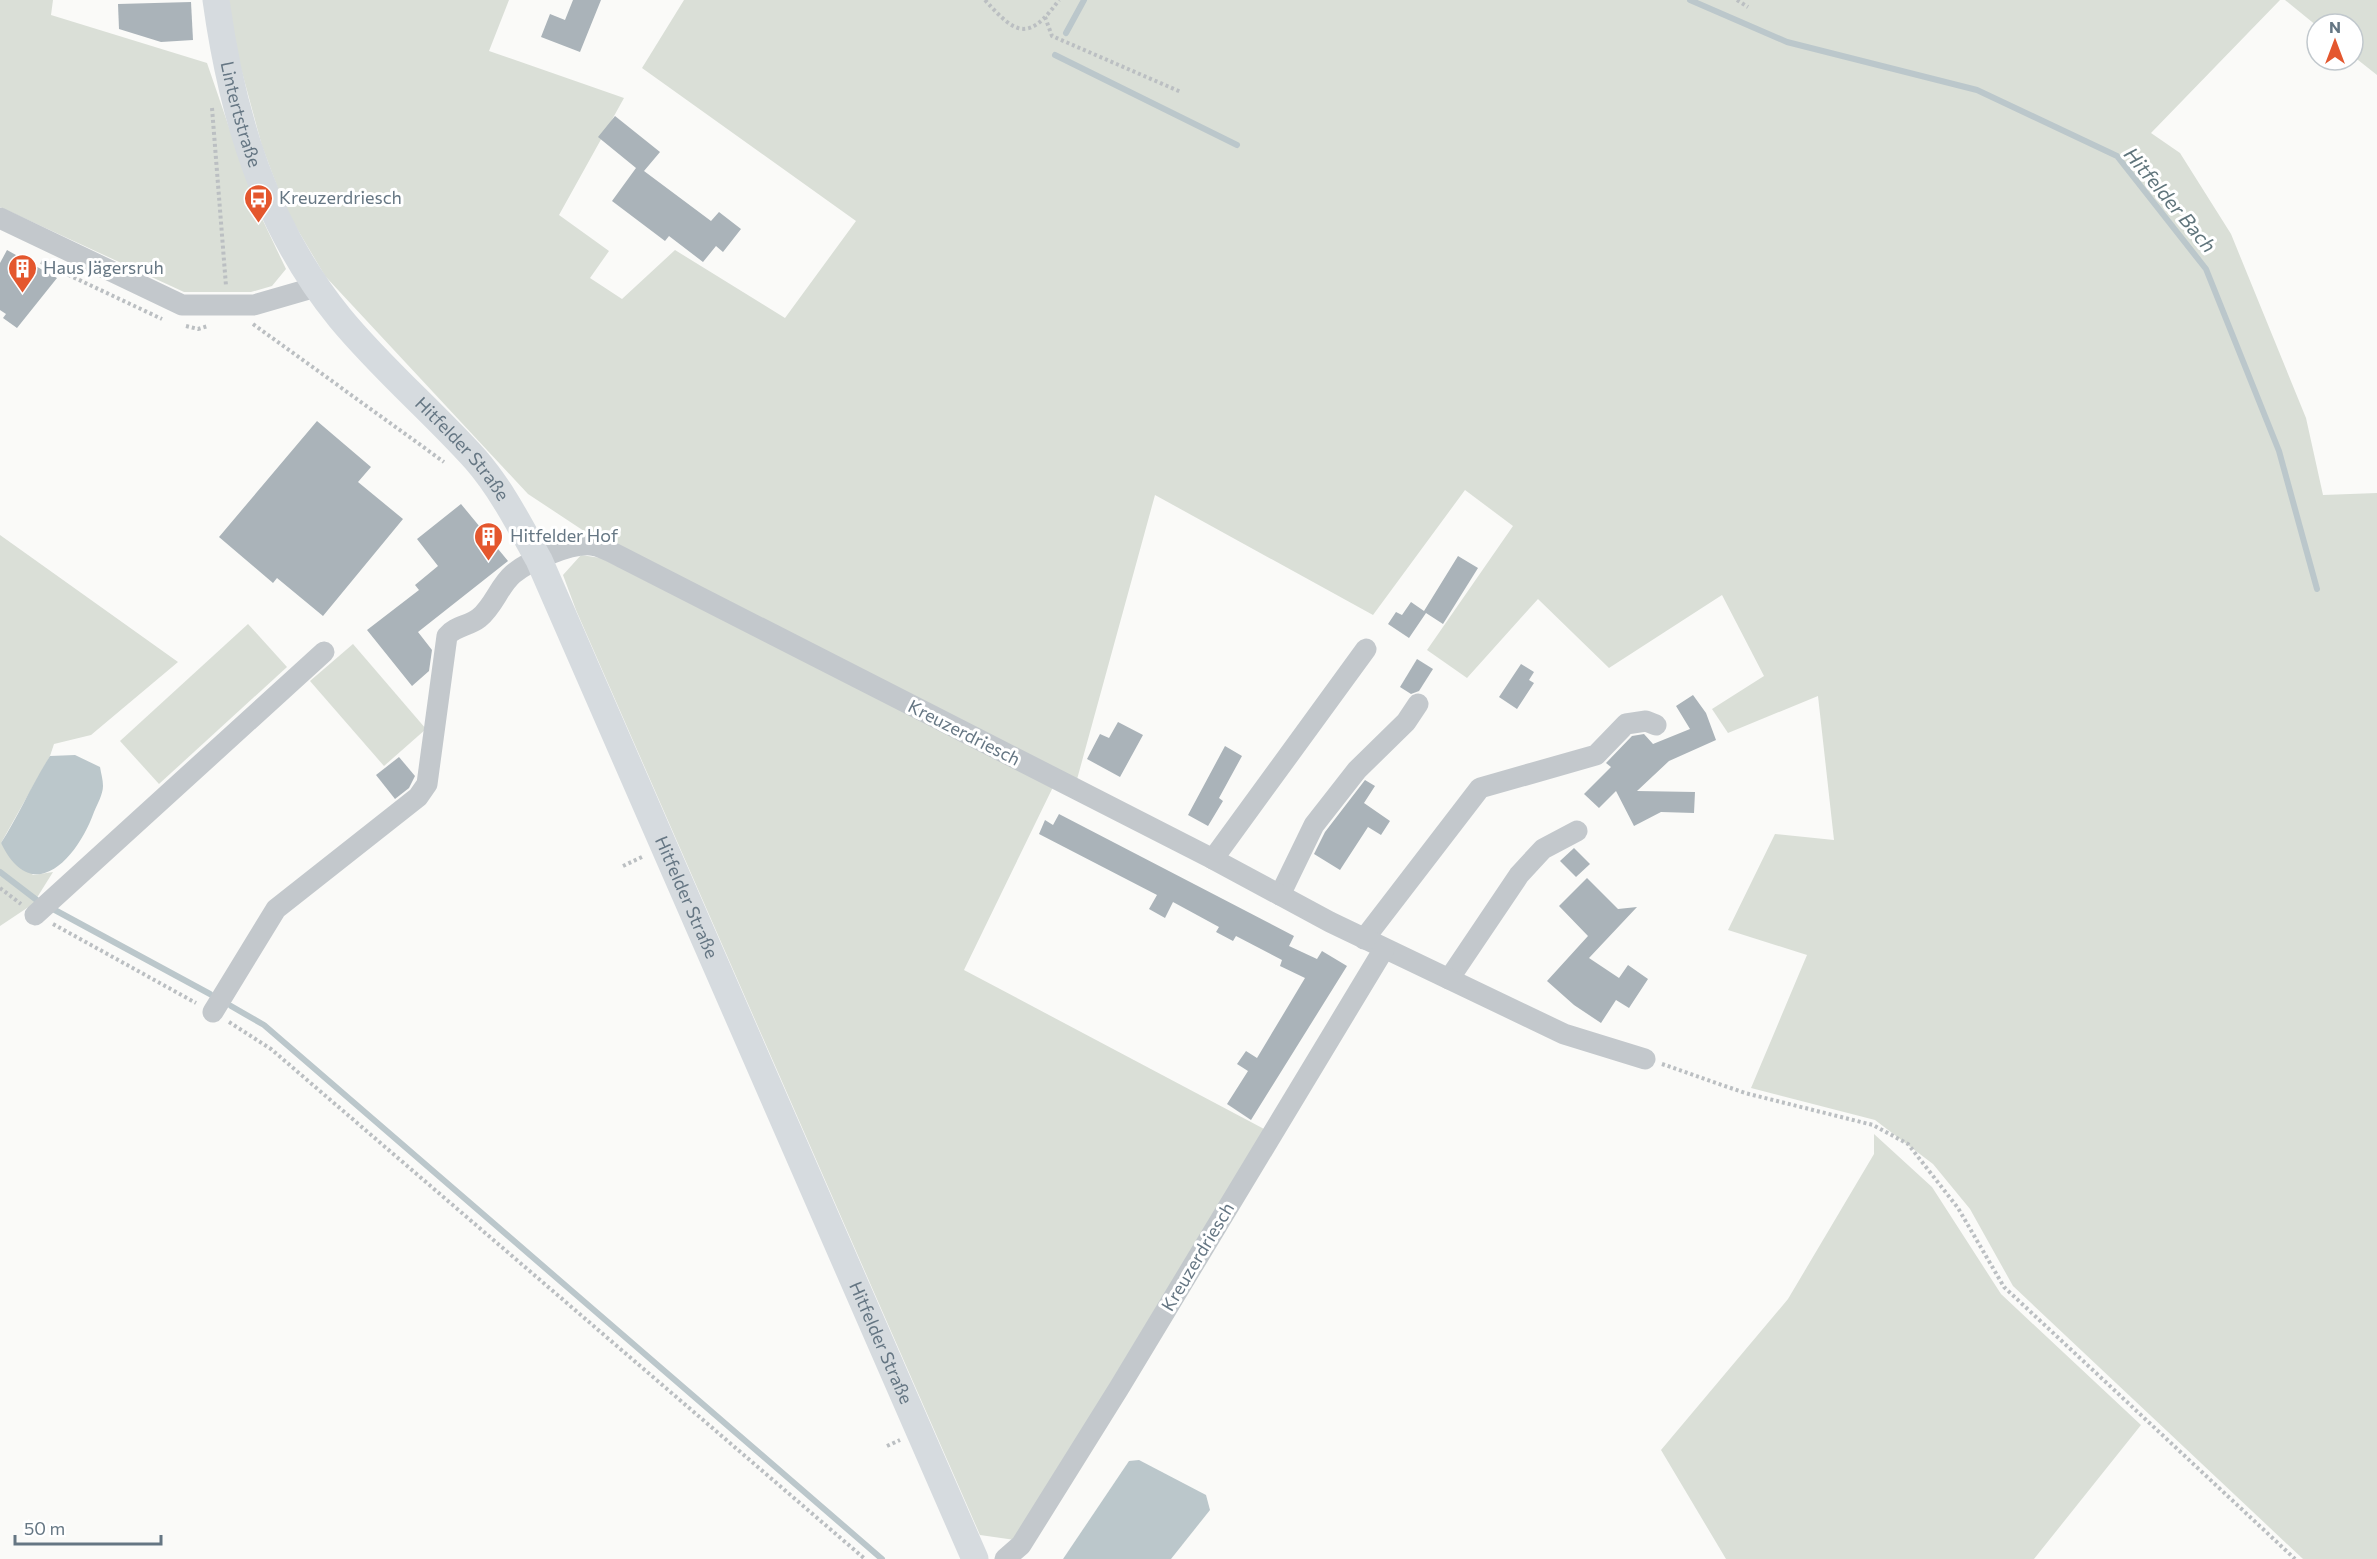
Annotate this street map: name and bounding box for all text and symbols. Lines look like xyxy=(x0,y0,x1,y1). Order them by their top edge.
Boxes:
north arrow xyxy=(2305,12,2365,72)
text: N xyxy=(2329,17,2341,36)
street label: Lintertstraße xyxy=(217,59,267,170)
water label: Hitfelder Bach xyxy=(2120,142,2222,257)
bus stop icon: Kreuzerdriesch xyxy=(242,182,274,224)
place label: Kreuzerdriesch xyxy=(279,186,402,208)
building icon: Haus Jägersruh xyxy=(6,252,38,294)
place label: Haus Jägersruh xyxy=(43,256,164,278)
street label: Hitfelder Straße xyxy=(411,392,515,504)
building icon: Hitfelder Hof xyxy=(473,520,505,562)
place label: Hitfelder Hof xyxy=(510,524,619,546)
street label: Kreuzerdriesch xyxy=(905,694,1024,770)
street label: Hitfelder Straße xyxy=(651,832,724,962)
street label: Kreuzerdriesch xyxy=(1156,1198,1238,1315)
street label: Hitfelder Straße xyxy=(845,1278,918,1407)
scale bar xyxy=(15,1508,160,1546)
text: 50 m xyxy=(24,1517,65,1539)

